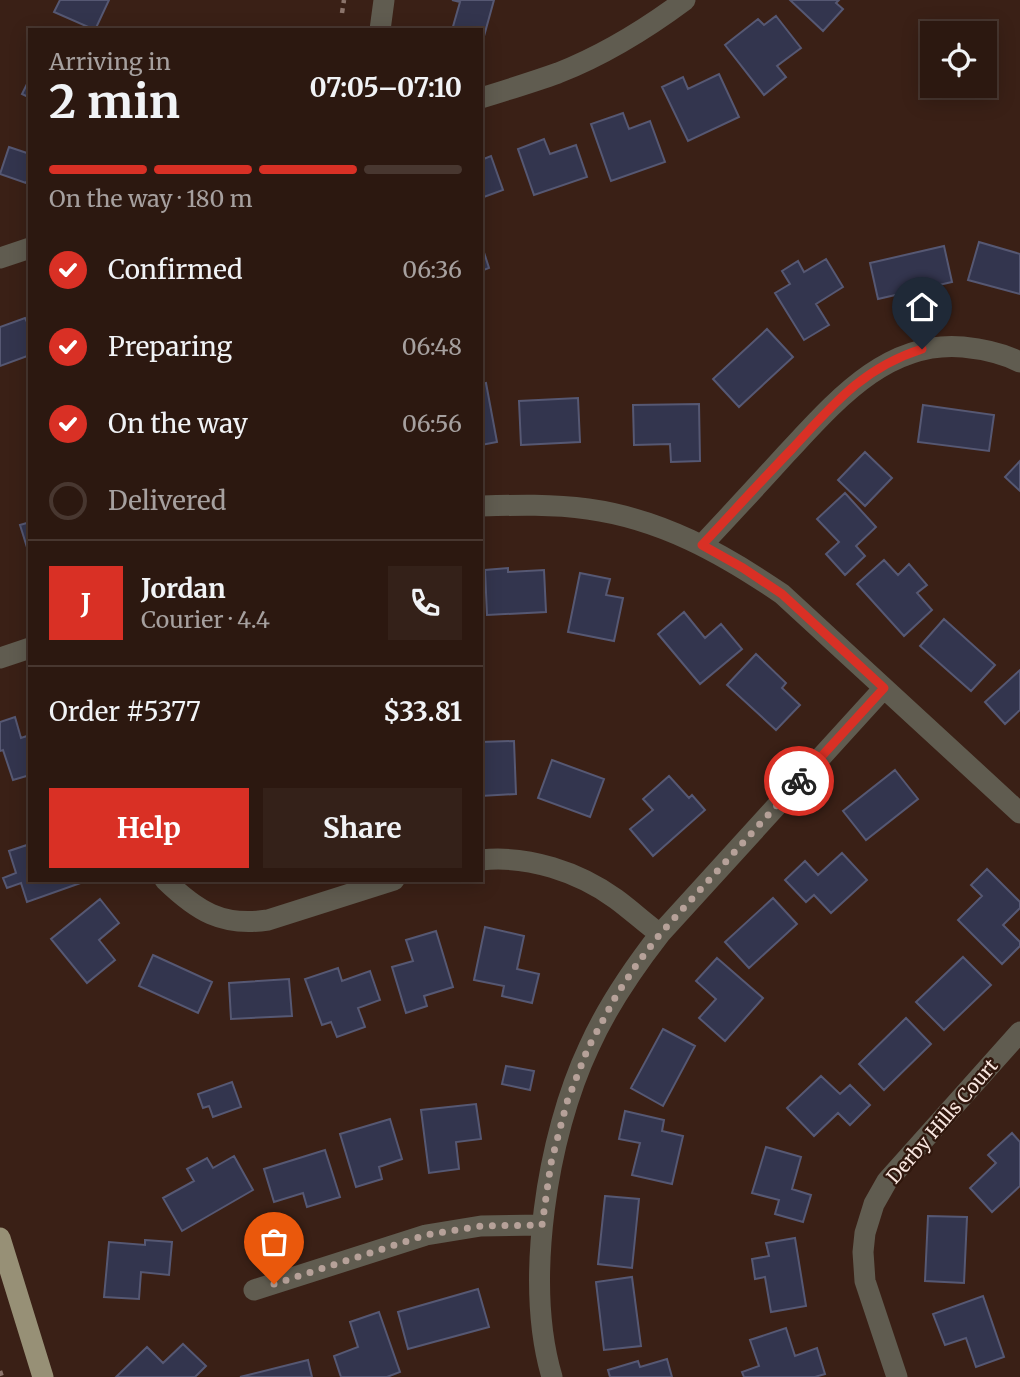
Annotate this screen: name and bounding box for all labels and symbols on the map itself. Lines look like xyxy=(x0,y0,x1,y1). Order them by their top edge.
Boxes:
pin xyxy=(892,277,952,349)
courier xyxy=(764,746,834,816)
street label: Derby Hills Court xyxy=(881,1053,1003,1188)
pin xyxy=(244,1212,304,1284)

